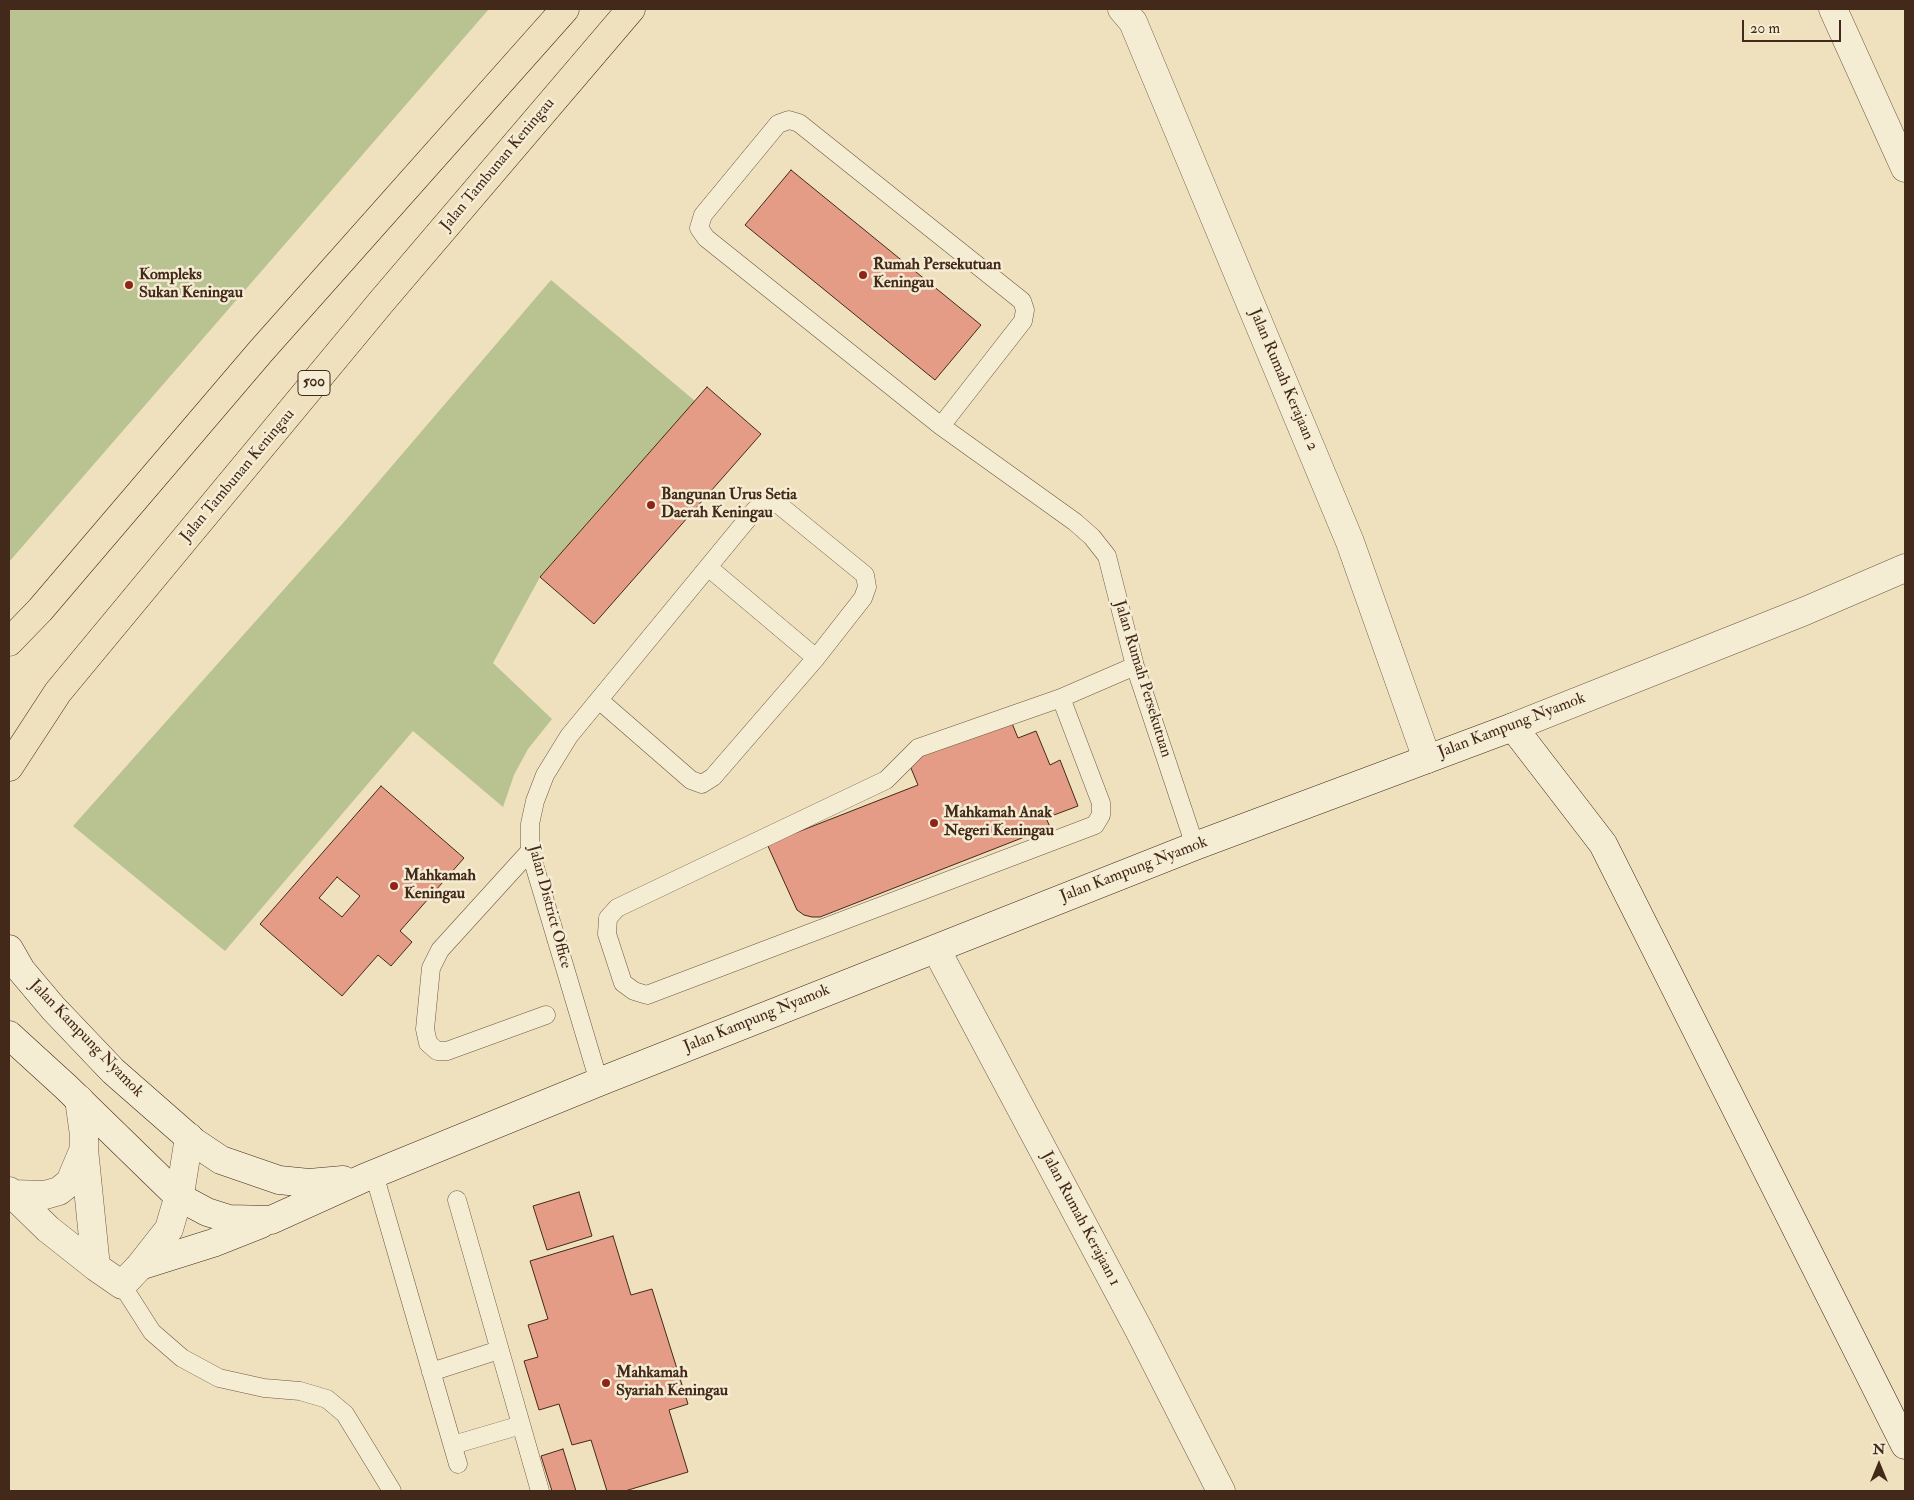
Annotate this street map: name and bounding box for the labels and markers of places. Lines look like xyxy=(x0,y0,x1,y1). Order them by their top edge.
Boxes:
place label: Rumah Persekutuan Keningau xyxy=(873,256,1001,294)
place label: Kompleks Sukan Keningau xyxy=(139,266,243,304)
marker: Rumah Persekutuan Keningau xyxy=(857,269,869,281)
marker: Kompleks Sukan Keningau xyxy=(123,279,135,291)
place label: Bangunan Urus Setia Daerah Keningau xyxy=(661,486,797,524)
marker: Bangunan Urus Setia Daerah Keningau xyxy=(645,499,657,511)
place label: Mahkamah Anak Negeri Keningau xyxy=(944,804,1054,842)
marker: Mahkamah Anak Negeri Keningau xyxy=(928,817,940,829)
place label: Mahkamah Keningau xyxy=(404,867,476,905)
marker: Mahkamah Keningau xyxy=(388,880,400,892)
place label: Mahkamah Syariah Keningau xyxy=(616,1364,728,1402)
marker: Mahkamah Syariah Keningau xyxy=(600,1377,612,1389)

